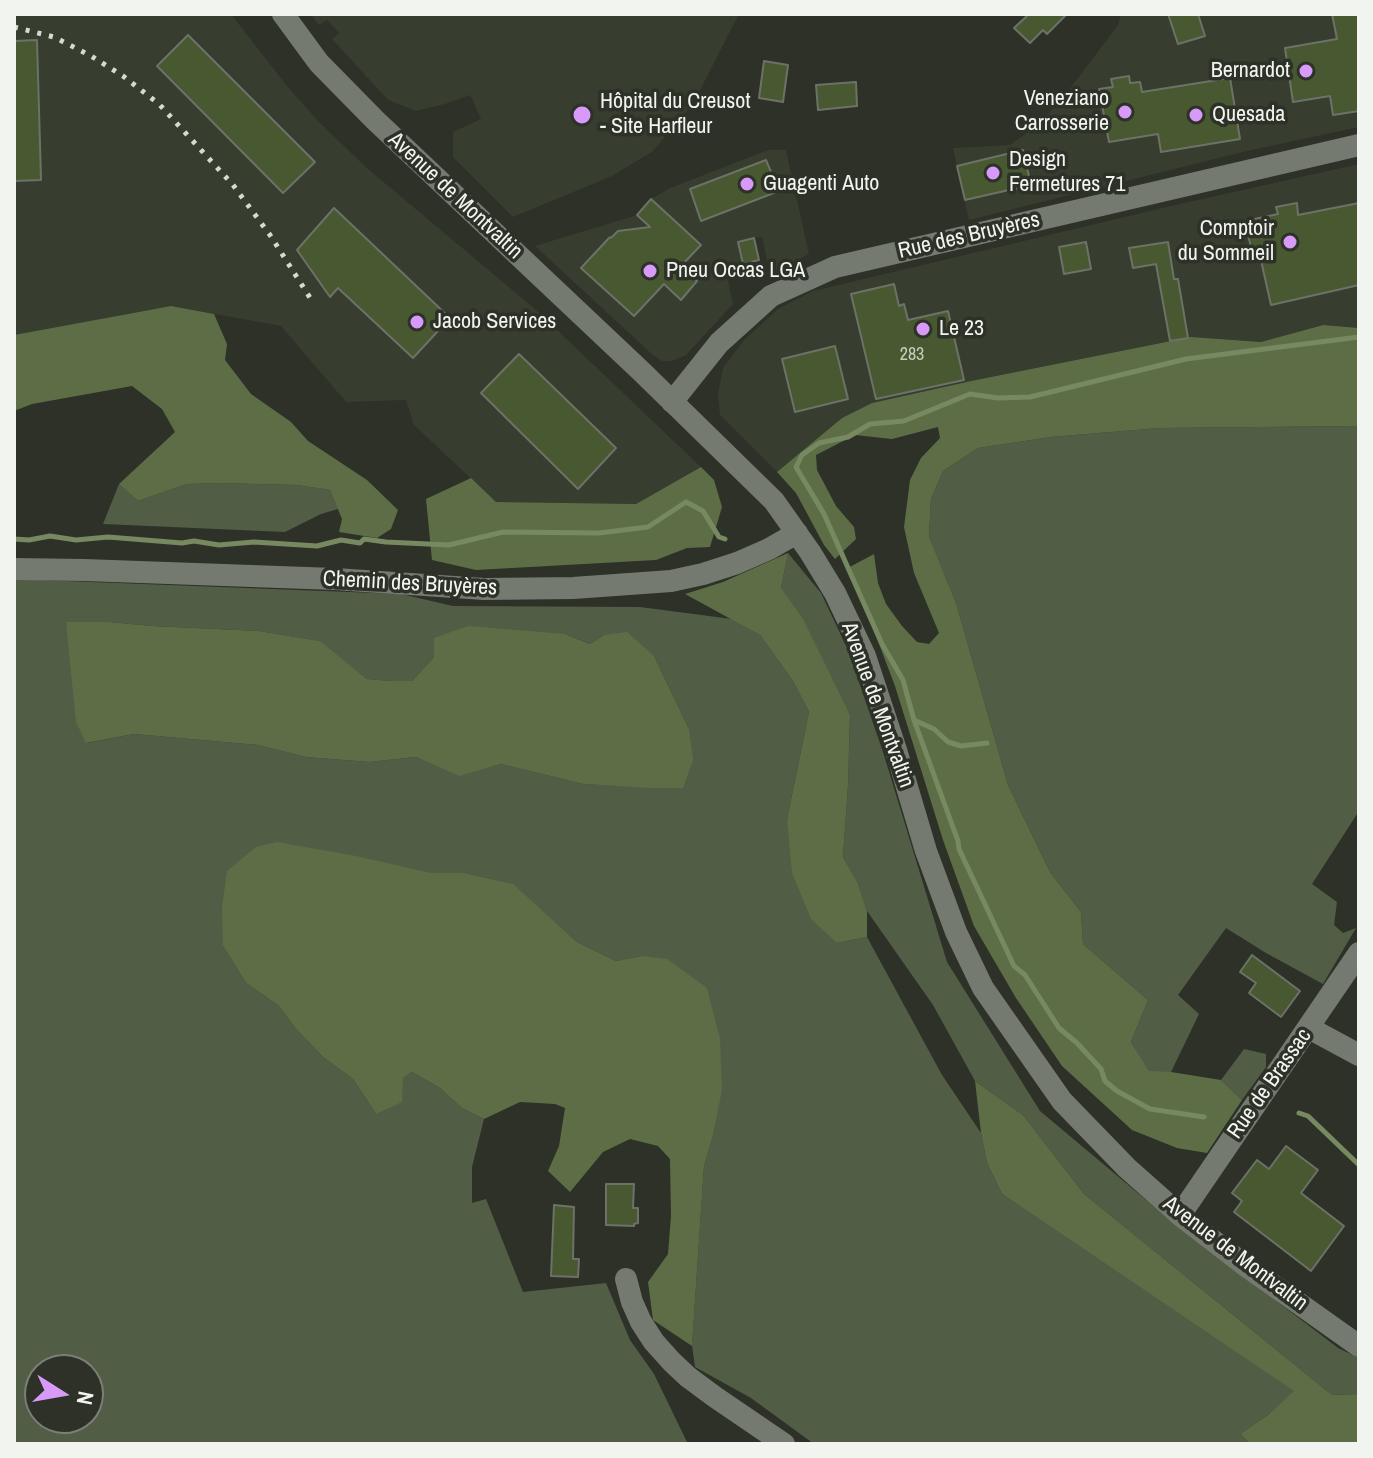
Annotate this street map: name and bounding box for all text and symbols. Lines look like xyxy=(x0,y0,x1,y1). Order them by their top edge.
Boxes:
place label: Bernardot xyxy=(1211,58,1290,84)
marker: Bernardot xyxy=(1297,62,1315,80)
place label: Veneziano Carrosserie xyxy=(1015,86,1109,138)
place label: Hôpital du Creusot - Site Harfleur xyxy=(600,89,750,140)
place label: Quesada xyxy=(1212,102,1285,128)
marker: Veneziano Carrosserie xyxy=(1116,103,1134,121)
marker: Hôpital du Creusot - Site Harfleur xyxy=(571,104,593,126)
marker: Quesada xyxy=(1187,106,1205,124)
street label: Avenue de Montvaltin xyxy=(382,127,528,265)
place label: Design Fermetures 71 xyxy=(1009,147,1125,198)
marker: Design Fermetures 71 xyxy=(984,164,1002,182)
place label: Guagenti Auto xyxy=(763,171,879,197)
marker: Guagenti Auto xyxy=(738,175,756,193)
street label: Rue des Bruyères xyxy=(896,207,1042,265)
place label: Comptoir du Sommeil xyxy=(1178,216,1274,268)
marker: Comptoir du Sommeil xyxy=(1281,233,1299,251)
place label: Pneu Occas LGA xyxy=(666,258,805,284)
marker: Pneu Occas LGA xyxy=(641,262,659,280)
place label: Jacob Services xyxy=(433,309,556,335)
marker: Jacob Services xyxy=(408,313,426,331)
place label: Le 23 xyxy=(939,316,984,342)
marker: Le 23 xyxy=(914,320,932,338)
house number: 283 xyxy=(900,344,924,366)
street label: Chemin des Bruyères xyxy=(322,566,498,602)
street label: Avenue de Montvaltin xyxy=(835,619,919,791)
street label: Rue de Brassac xyxy=(1222,1024,1318,1144)
street label: Avenue de Montvaltin xyxy=(1157,1191,1313,1317)
north arrow xyxy=(24,1354,104,1434)
text: N xyxy=(70,1389,102,1407)

